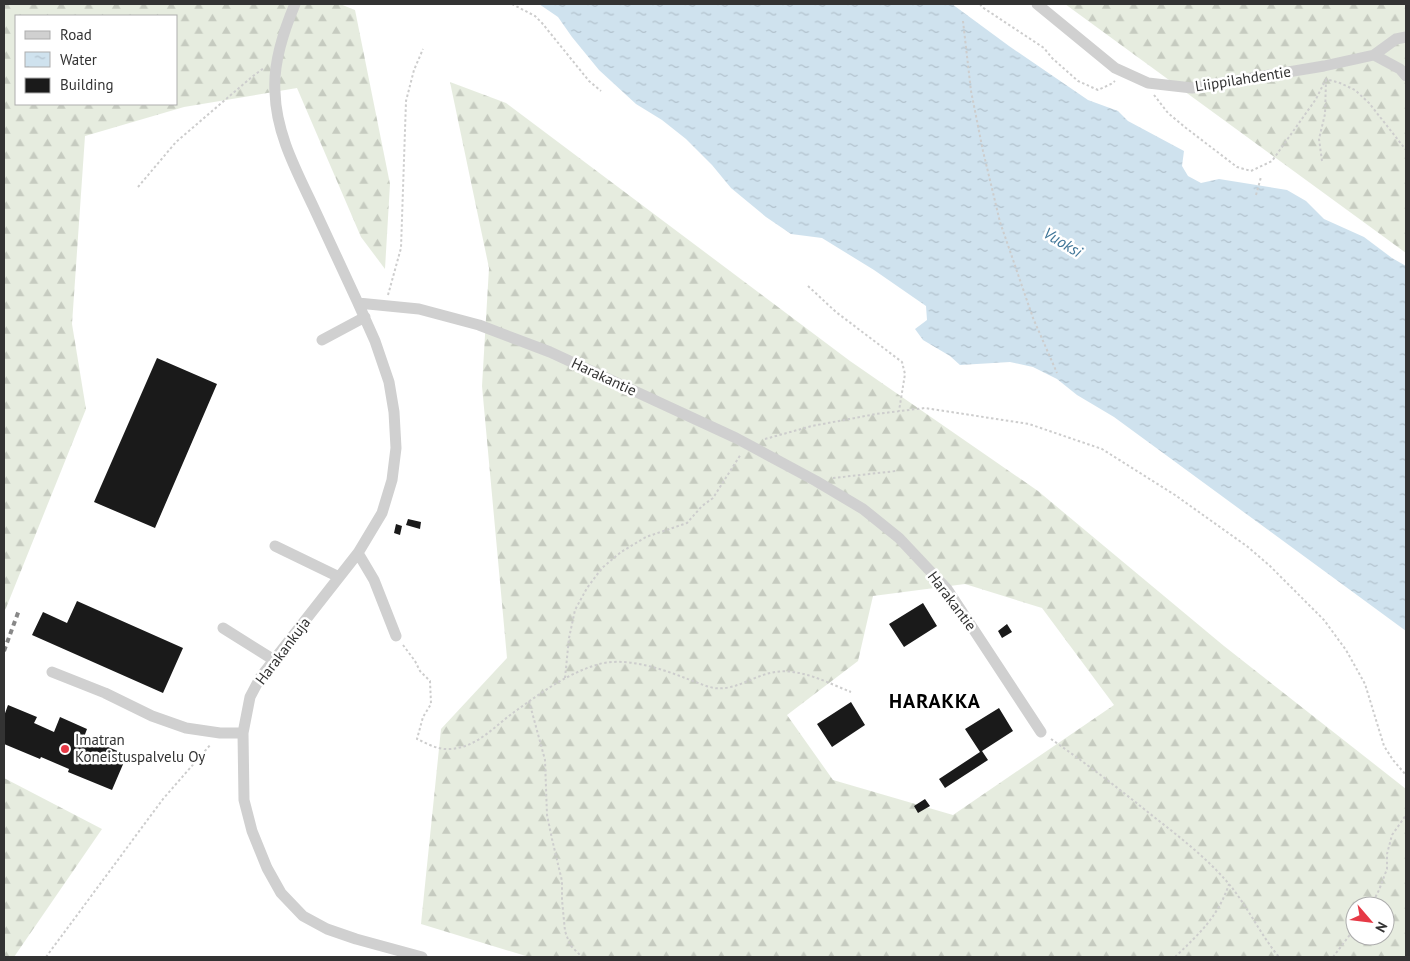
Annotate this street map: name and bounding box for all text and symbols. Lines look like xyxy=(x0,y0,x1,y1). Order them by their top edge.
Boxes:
legend xyxy=(15,15,178,105)
text: Road xyxy=(60,25,92,44)
text: Water xyxy=(60,50,97,69)
street label: Liippilahdentie xyxy=(1194,62,1292,95)
text: Building xyxy=(60,75,114,94)
water label: Vuoksi xyxy=(1040,223,1087,262)
street label: Harakantie xyxy=(569,353,640,400)
street label: Harakantie xyxy=(924,567,981,634)
street label: Harakankuja xyxy=(251,613,314,688)
district label: HARAKKA xyxy=(889,688,981,714)
place label: Imatran Koneistuspalvelu Oy xyxy=(75,730,205,766)
marker: Imatran Koneistuspalvelu Oy xyxy=(59,743,71,755)
north arrow xyxy=(1345,896,1395,946)
text: N xyxy=(1371,919,1392,935)

